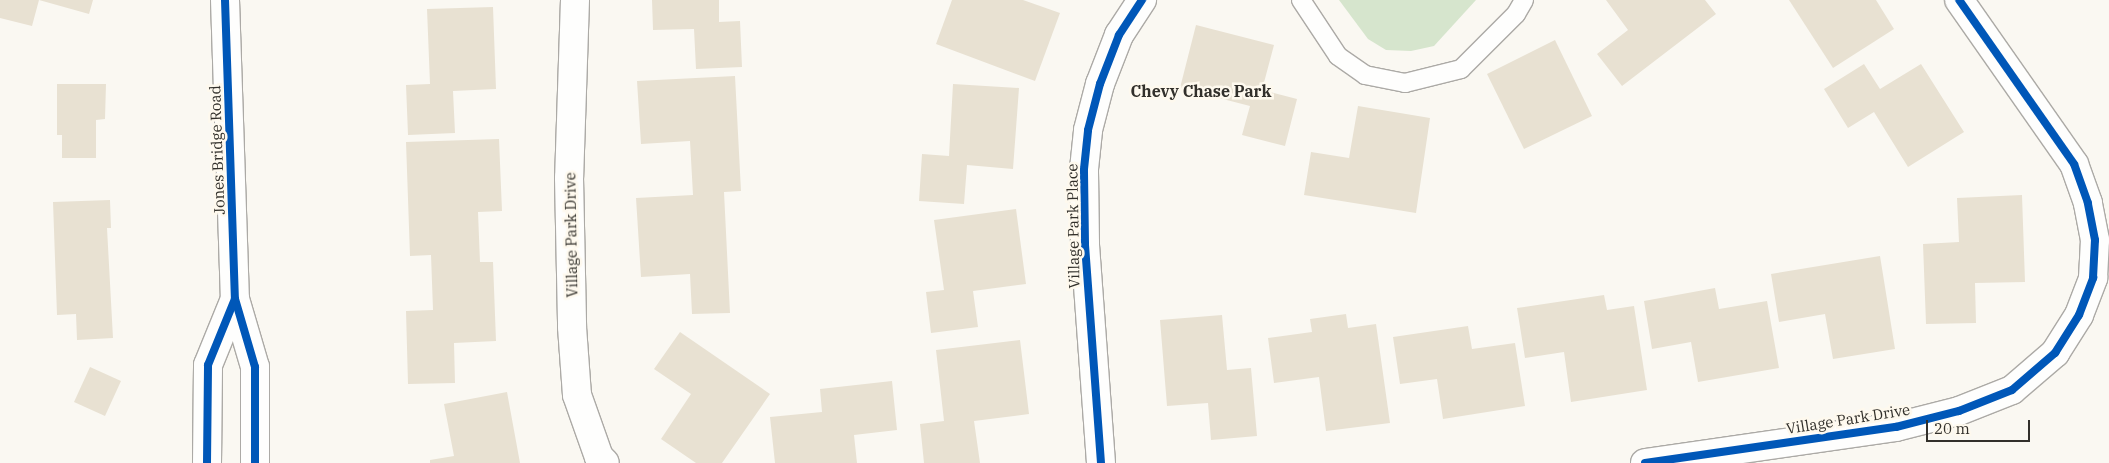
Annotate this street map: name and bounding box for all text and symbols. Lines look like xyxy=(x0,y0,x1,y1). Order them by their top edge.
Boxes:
district label: Chevy Chase Park xyxy=(1131,81,1271,101)
street label: Jones Bridge Road xyxy=(206,85,228,215)
street label: Village Park Place xyxy=(1063,163,1083,289)
street label: Village Park Drive xyxy=(561,172,581,298)
street label: Village Park Drive xyxy=(1785,400,1911,438)
scale bar xyxy=(1929,410,2033,442)
text: 20 m xyxy=(1934,419,1970,438)

